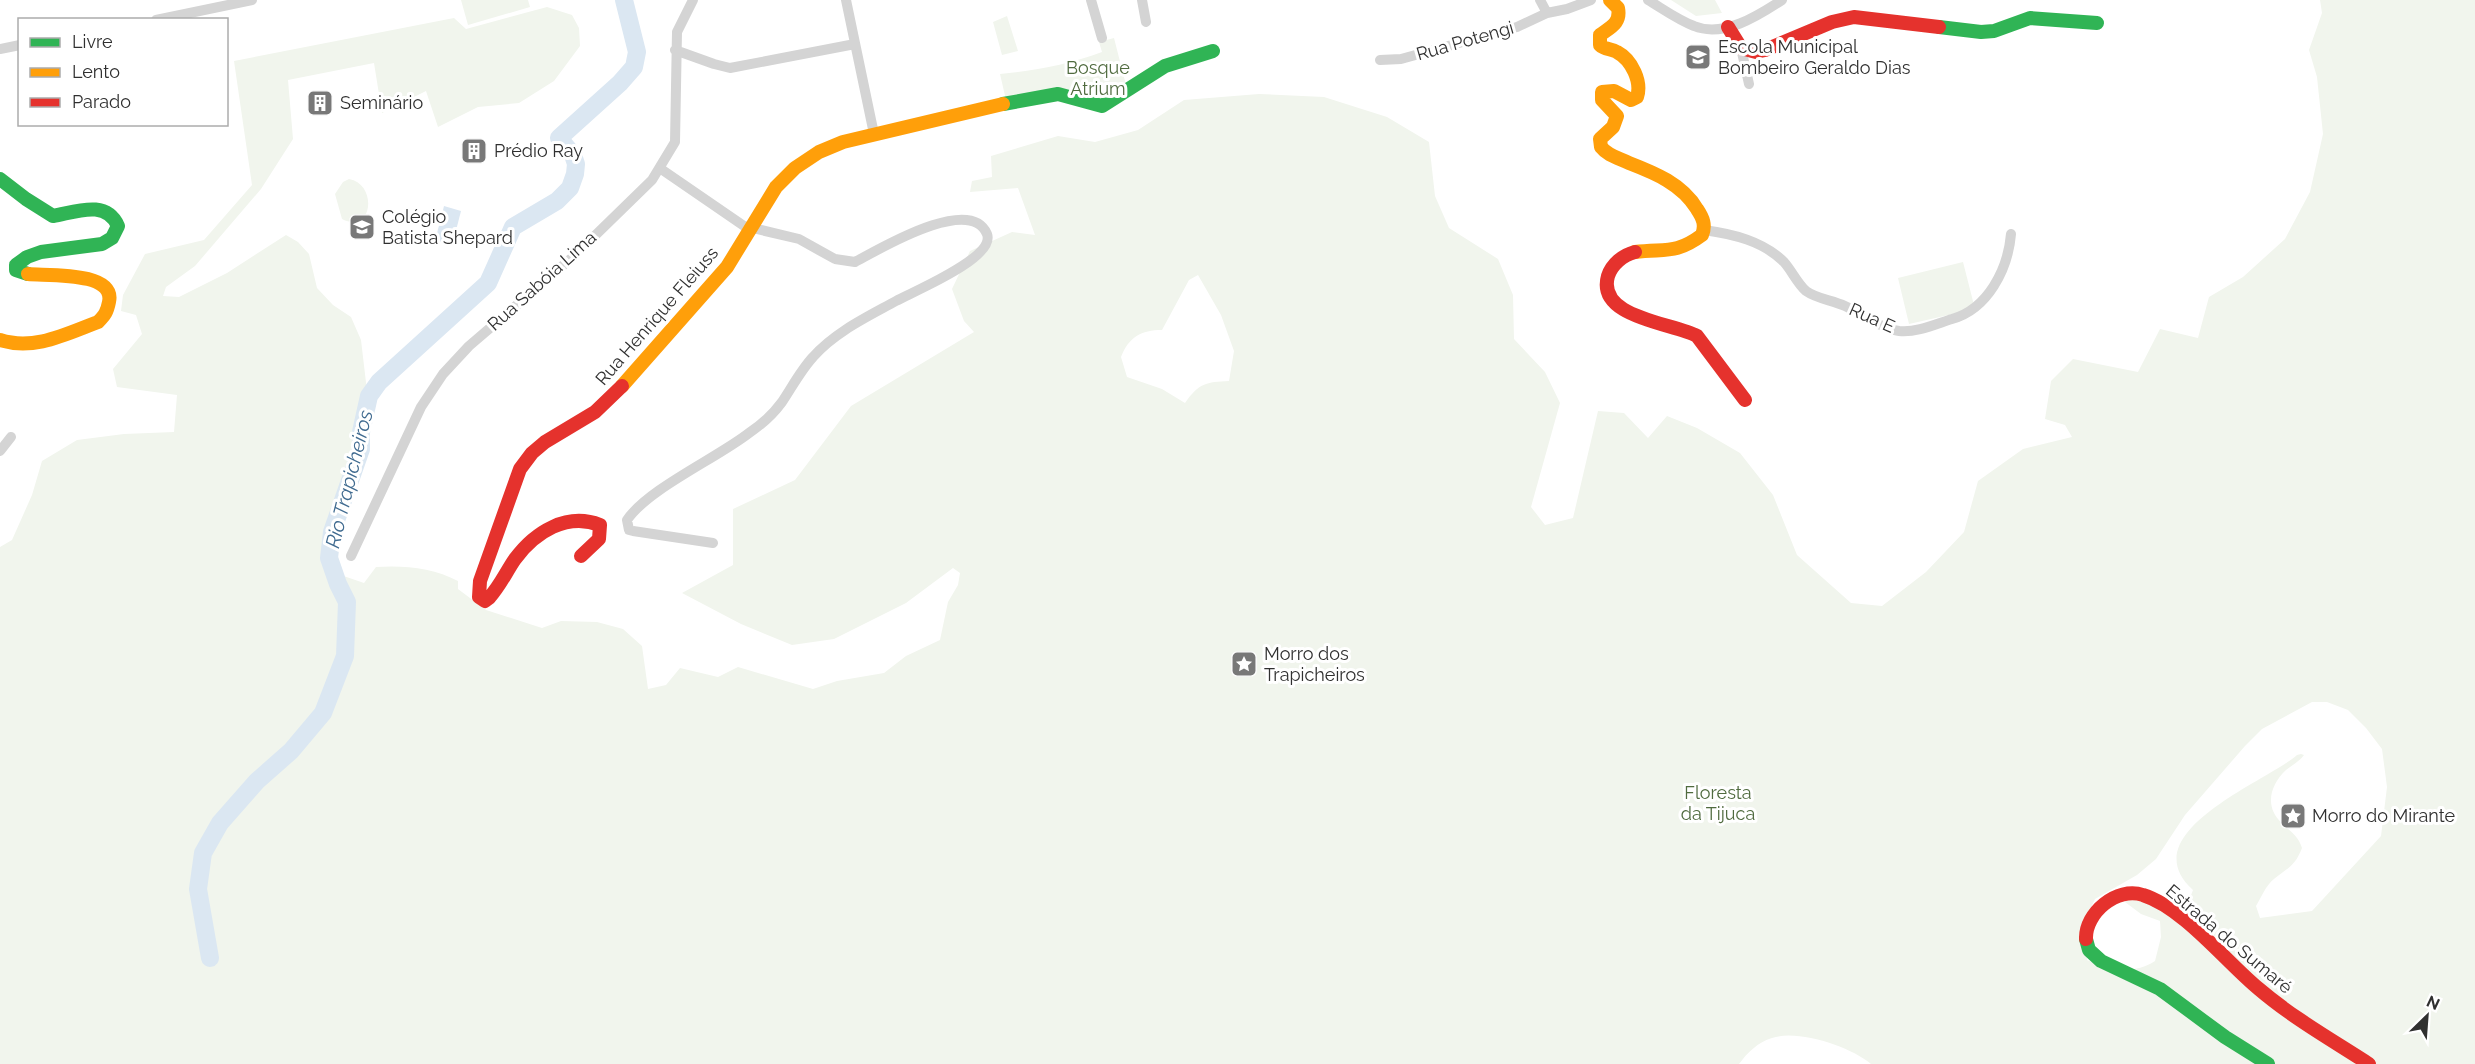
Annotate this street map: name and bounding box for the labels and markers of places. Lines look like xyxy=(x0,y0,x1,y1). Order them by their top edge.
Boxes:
place label: Escola Municipal Bombeiro Geraldo Dias xyxy=(1718,36,1911,78)
school or university icon: Escola Municipal Bombeiro Geraldo Dias xyxy=(1683,42,1713,72)
building icon: Seminário xyxy=(305,88,335,118)
place label: Seminário xyxy=(340,92,424,113)
building icon: Prédio Ray xyxy=(459,136,489,166)
place label: Prédio Ray xyxy=(494,140,583,161)
place label: Colégio Batista Shepard xyxy=(382,206,513,248)
school or university icon: Colégio Batista Shepard xyxy=(347,212,377,242)
place label: Morro dos Trapicheiros xyxy=(1264,643,1365,685)
place icon: Morro dos Trapicheiros xyxy=(1229,649,1259,679)
place icon: Morro do Mirante xyxy=(2278,801,2308,831)
place label: Morro do Mirante xyxy=(2312,805,2456,826)

